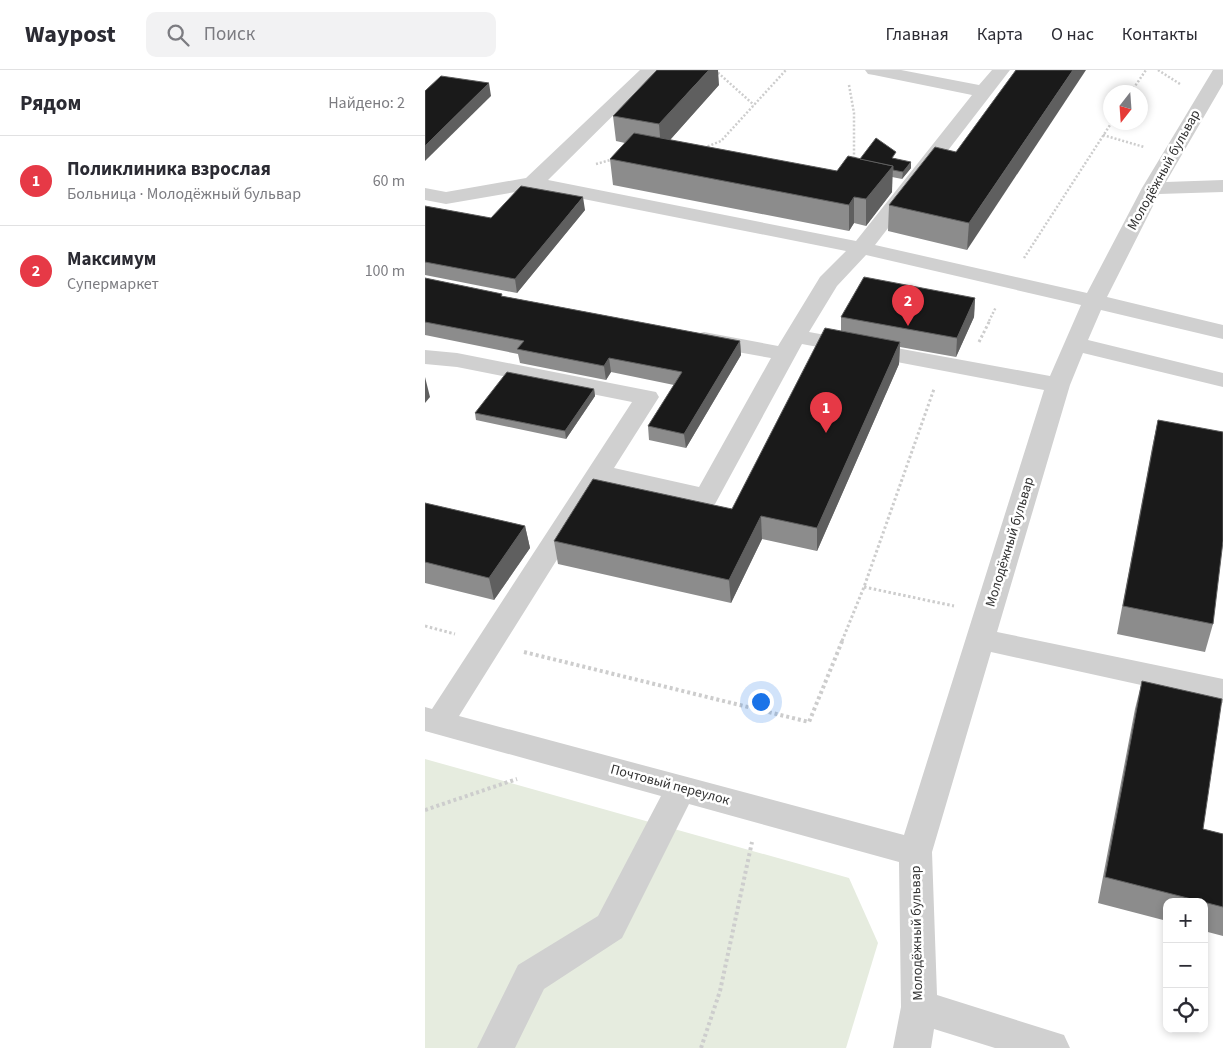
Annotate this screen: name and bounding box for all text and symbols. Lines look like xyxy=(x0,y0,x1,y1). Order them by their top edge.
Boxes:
search box xyxy=(146,12,496,57)
text: Waypost xyxy=(25,17,116,52)
icon: search xyxy=(164,21,192,49)
text: Поиск xyxy=(204,21,255,48)
text: Главная xyxy=(886,22,949,47)
text: Карта xyxy=(977,22,1023,47)
text: О нас xyxy=(1051,22,1094,47)
text: Контакты xyxy=(1122,22,1198,47)
north arrow xyxy=(1103,85,1148,130)
text: Рядом xyxy=(20,88,81,118)
text: Найдено: 2 xyxy=(328,92,405,114)
street label: Молодёжный бульвар xyxy=(1123,106,1206,234)
text: Поликлиника взрослая xyxy=(67,156,271,183)
text: 1 xyxy=(32,170,40,192)
text: 60 m xyxy=(373,170,405,192)
text: Больница · Молодёжный бульвар xyxy=(67,183,301,205)
text: Максимум xyxy=(67,246,156,273)
text: 2 xyxy=(32,260,40,282)
text: 100 m xyxy=(365,260,405,282)
text: Супермаркет xyxy=(67,273,159,295)
pin: 2 xyxy=(892,285,924,326)
pin: 1 xyxy=(810,392,842,433)
street label: Молодёжный бульвар xyxy=(981,474,1039,609)
your location xyxy=(748,689,774,715)
street label: Почтовый переулок xyxy=(608,759,732,811)
street label: Молодёжный бульвар xyxy=(906,865,928,1001)
map controls xyxy=(1163,898,1208,1033)
button: + xyxy=(1163,898,1208,943)
button: − xyxy=(1163,943,1208,988)
button: locate xyxy=(1163,988,1208,1033)

